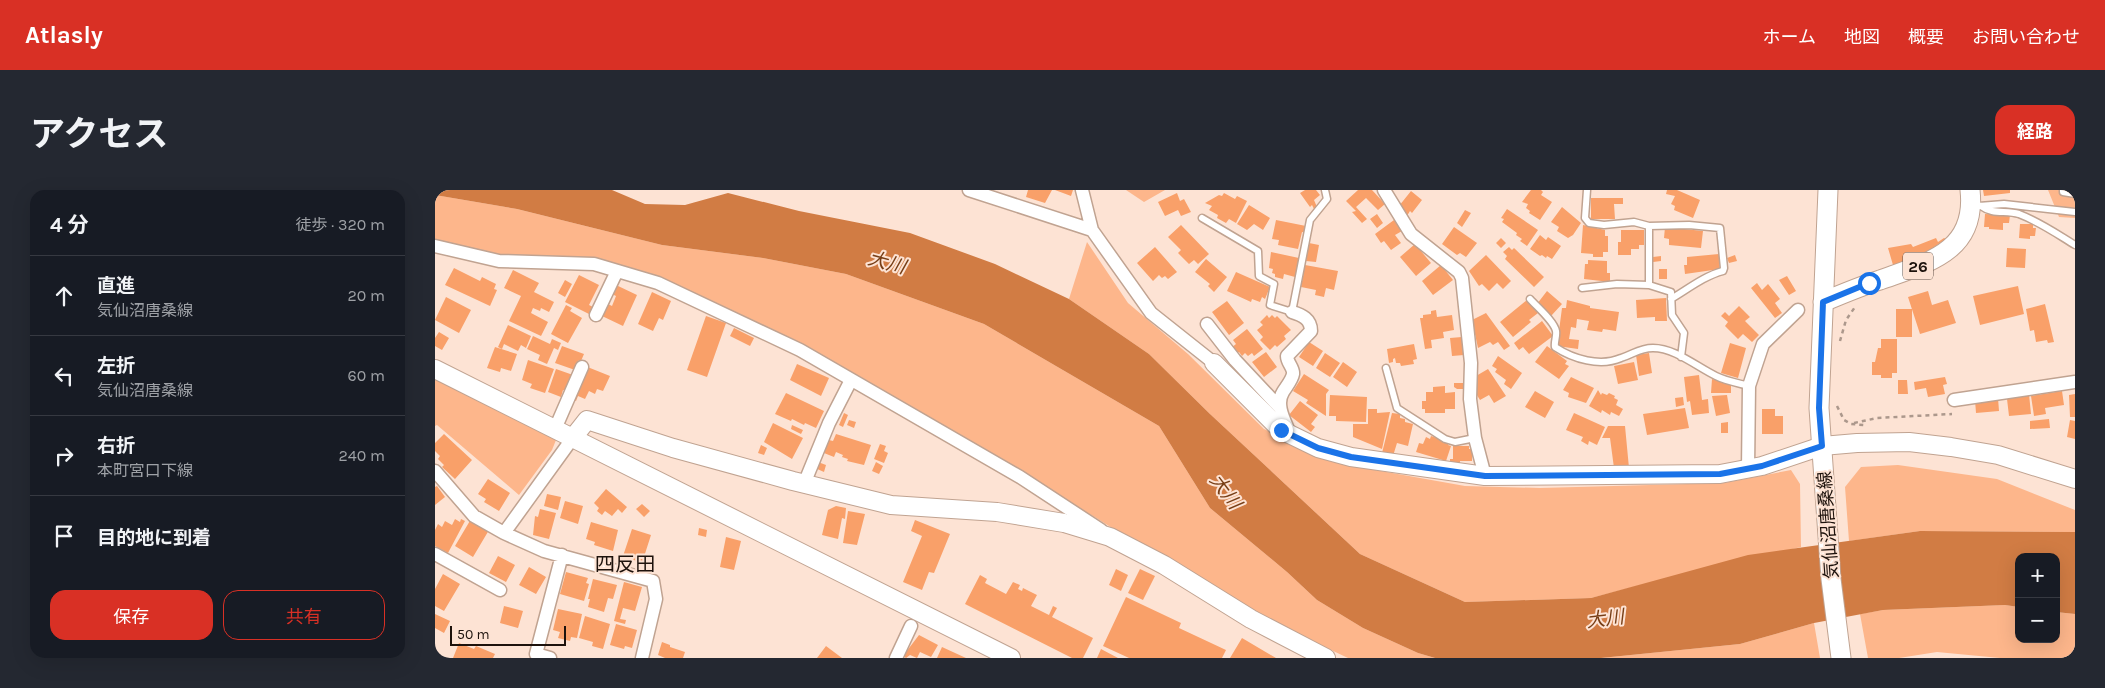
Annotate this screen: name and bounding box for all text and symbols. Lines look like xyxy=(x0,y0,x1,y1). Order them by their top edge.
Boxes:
text: Atlasly xyxy=(25,21,103,49)
text: ホーム xyxy=(1763,26,1816,48)
text: 地図 xyxy=(1844,26,1880,48)
text: 概要 xyxy=(1908,26,1944,48)
text: お問い合わせ xyxy=(1972,26,2080,48)
button: 経路 xyxy=(1995,105,2075,155)
text: アクセス xyxy=(30,114,168,155)
text: 4 分 xyxy=(50,213,89,237)
text: 徒歩 · 320 m xyxy=(296,215,385,234)
water label: 大川 xyxy=(866,247,910,279)
road number: 26 xyxy=(1903,252,1933,280)
route start xyxy=(1858,272,1881,295)
text: 直進 xyxy=(97,275,135,297)
icon: ahead xyxy=(50,282,78,310)
text: 20 m xyxy=(347,286,385,305)
text: 気仙沼唐桑線 xyxy=(97,301,193,320)
text: 左折 xyxy=(97,355,135,377)
icon: left xyxy=(50,362,78,390)
text: 60 m xyxy=(348,366,385,385)
text: 気仙沼唐桑線 xyxy=(97,381,193,400)
route end xyxy=(1270,419,1293,442)
text: 右折 xyxy=(97,435,135,457)
icon: right xyxy=(50,442,78,470)
text: 240 m xyxy=(339,446,385,465)
text: 本町宮口下線 xyxy=(97,461,193,480)
water label: 大川 xyxy=(1205,470,1247,515)
street label: 気仙沼唐桑線 xyxy=(1813,470,1843,580)
icon: arrive xyxy=(50,522,78,550)
text: 目的地に到着 xyxy=(97,527,211,549)
district label: 四反田 xyxy=(595,553,655,576)
map controls xyxy=(2015,553,2060,643)
button: + xyxy=(2015,553,2060,598)
button: 保存 xyxy=(50,590,213,640)
button: 共有 xyxy=(223,590,385,640)
button: − xyxy=(2015,598,2060,643)
water label: 大川 xyxy=(1585,606,1627,632)
scale bar xyxy=(450,623,566,646)
text: 50 m xyxy=(457,626,490,643)

